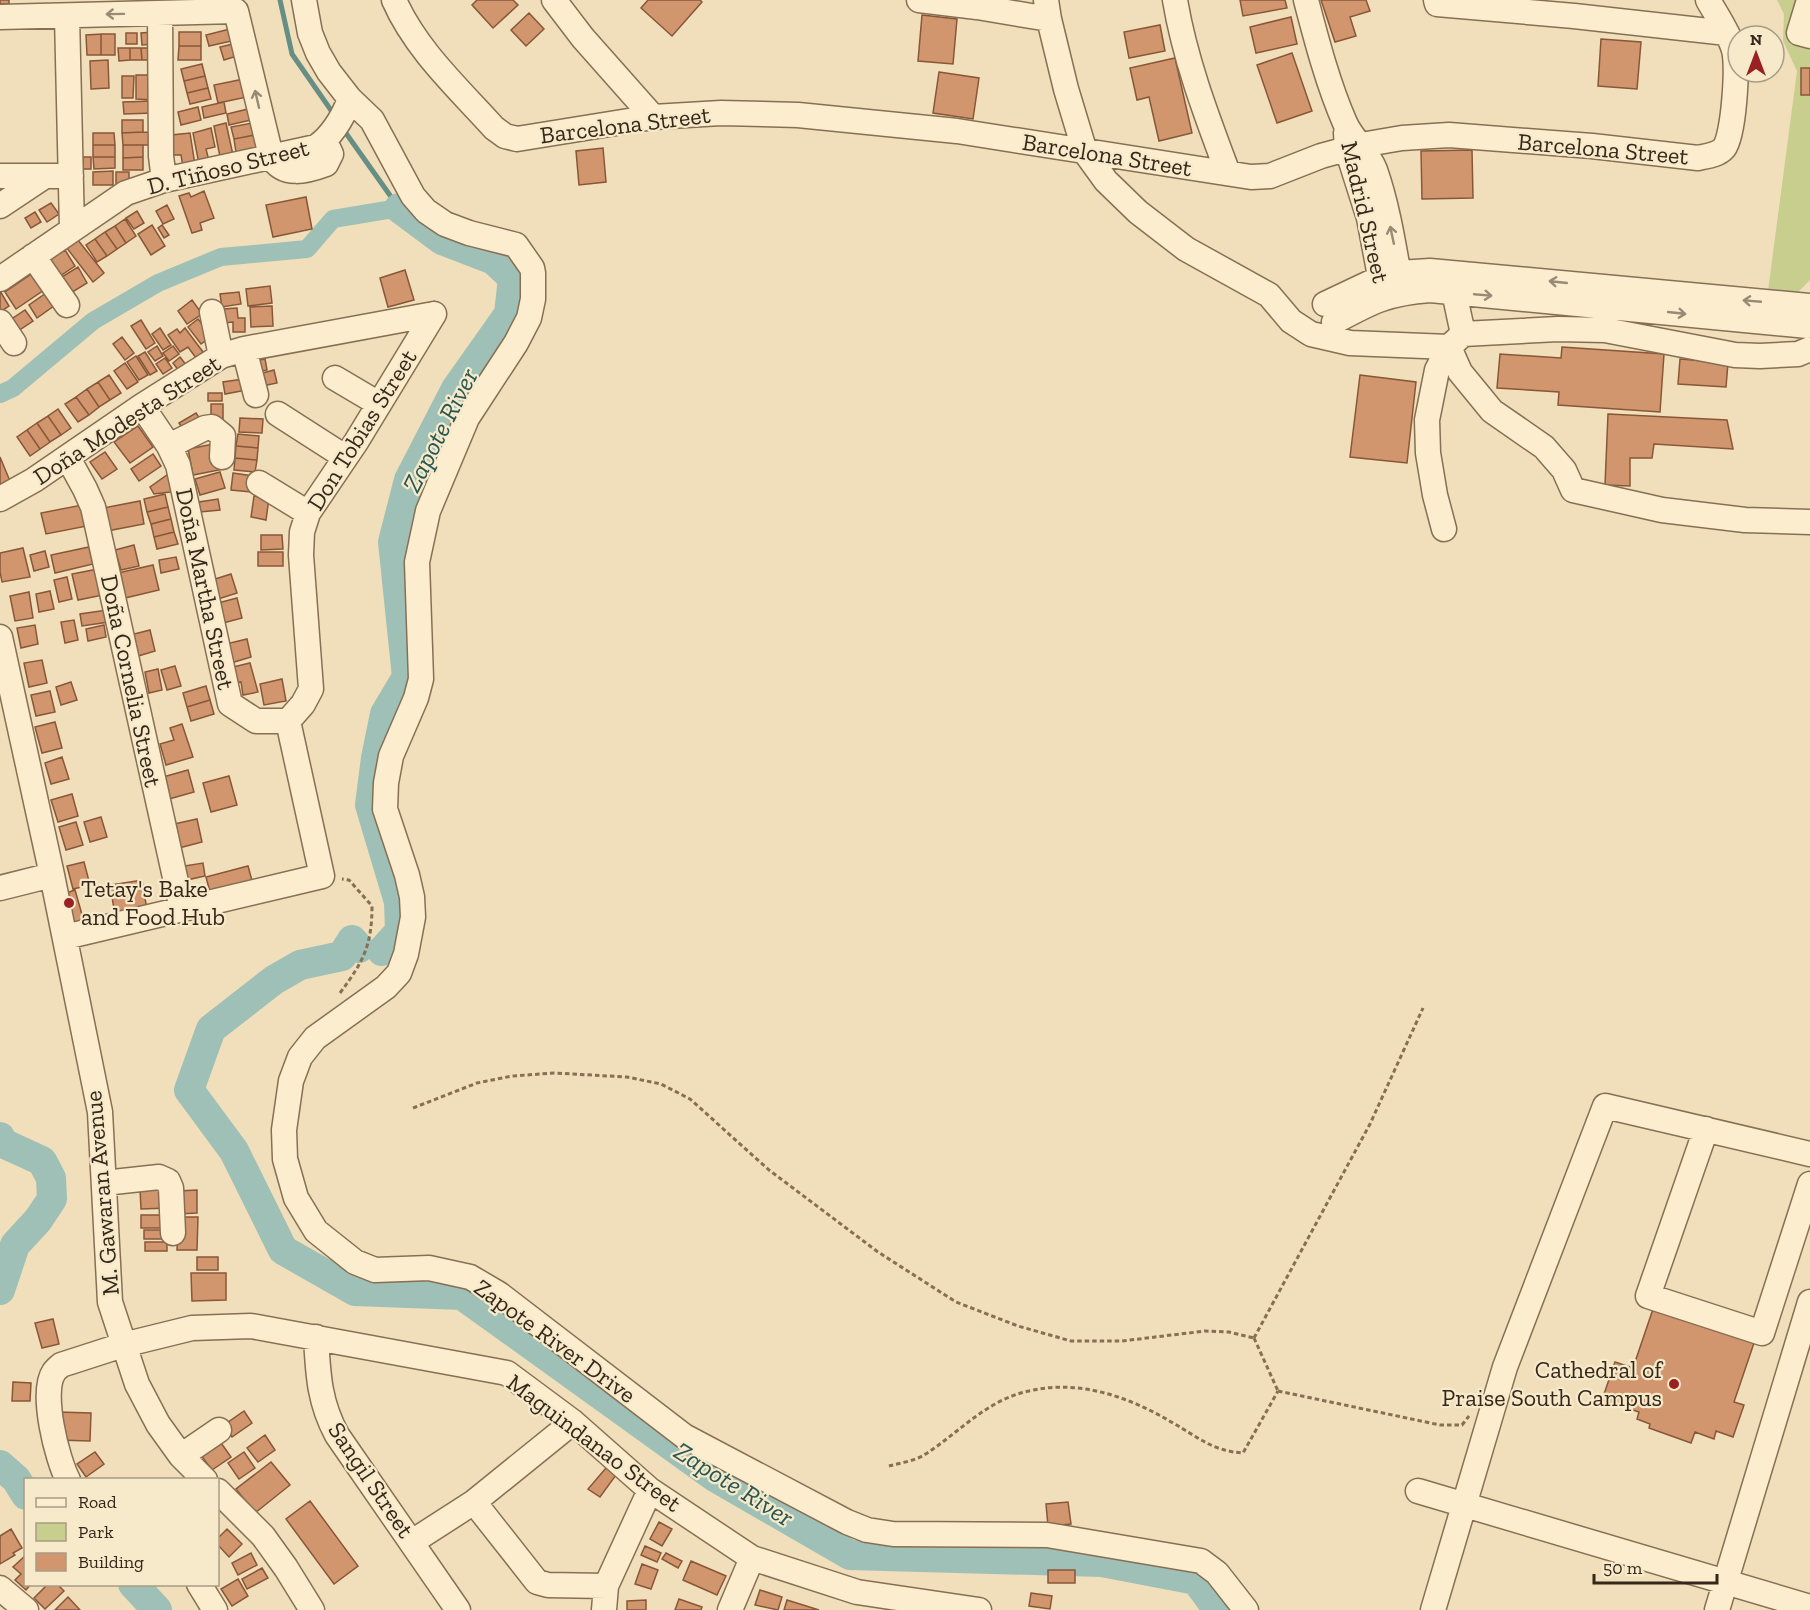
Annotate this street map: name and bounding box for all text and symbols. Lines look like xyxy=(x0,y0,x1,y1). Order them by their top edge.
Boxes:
one-way arrow xyxy=(105,8,125,20)
north arrow xyxy=(1726,24,1786,84)
text: N xyxy=(1750,30,1762,49)
one-way arrow xyxy=(251,90,263,109)
street label: Barcelona Street xyxy=(538,100,712,149)
street label: Barcelona Street xyxy=(1020,127,1194,182)
street label: Barcelona Street xyxy=(1516,127,1690,170)
street label: D. Tiñoso Street xyxy=(144,132,312,201)
street label: Madrid Street xyxy=(1335,138,1396,286)
one-way arrow xyxy=(1385,226,1397,245)
one-way arrow xyxy=(1548,276,1568,287)
one-way arrow xyxy=(1473,290,1492,301)
one-way arrow xyxy=(1742,295,1762,306)
one-way arrow xyxy=(1667,308,1687,319)
street label: Don Tobias Street xyxy=(301,344,423,515)
street label: Doña Modesta Street xyxy=(28,348,226,491)
water label: Zapote River xyxy=(395,363,485,497)
street label: Doña Martha Street xyxy=(170,485,241,692)
street label: Doña Cornelia Street xyxy=(95,572,168,790)
place label: Tetay's Bake and Food Hub xyxy=(81,874,225,931)
marker: Tetay's Bake and Food Hub xyxy=(62,896,76,910)
street label: M. Gawaran Avenue xyxy=(78,1089,125,1297)
street label: Zapote River Drive xyxy=(469,1272,642,1409)
place label: Cathedral of Praise South Campus xyxy=(1441,1355,1664,1412)
street label: Maguindanao Street xyxy=(501,1368,687,1518)
marker: Cathedral of Praise South Campus xyxy=(1667,1377,1681,1391)
street label: Sangil Street xyxy=(322,1416,421,1543)
water label: Zapote River xyxy=(669,1435,799,1533)
legend xyxy=(24,1478,219,1586)
text: Road xyxy=(78,1491,117,1513)
text: Park xyxy=(78,1521,114,1543)
scale bar xyxy=(1594,1547,1717,1585)
text: Building xyxy=(78,1551,144,1573)
text: 50 m xyxy=(1603,1557,1643,1579)

